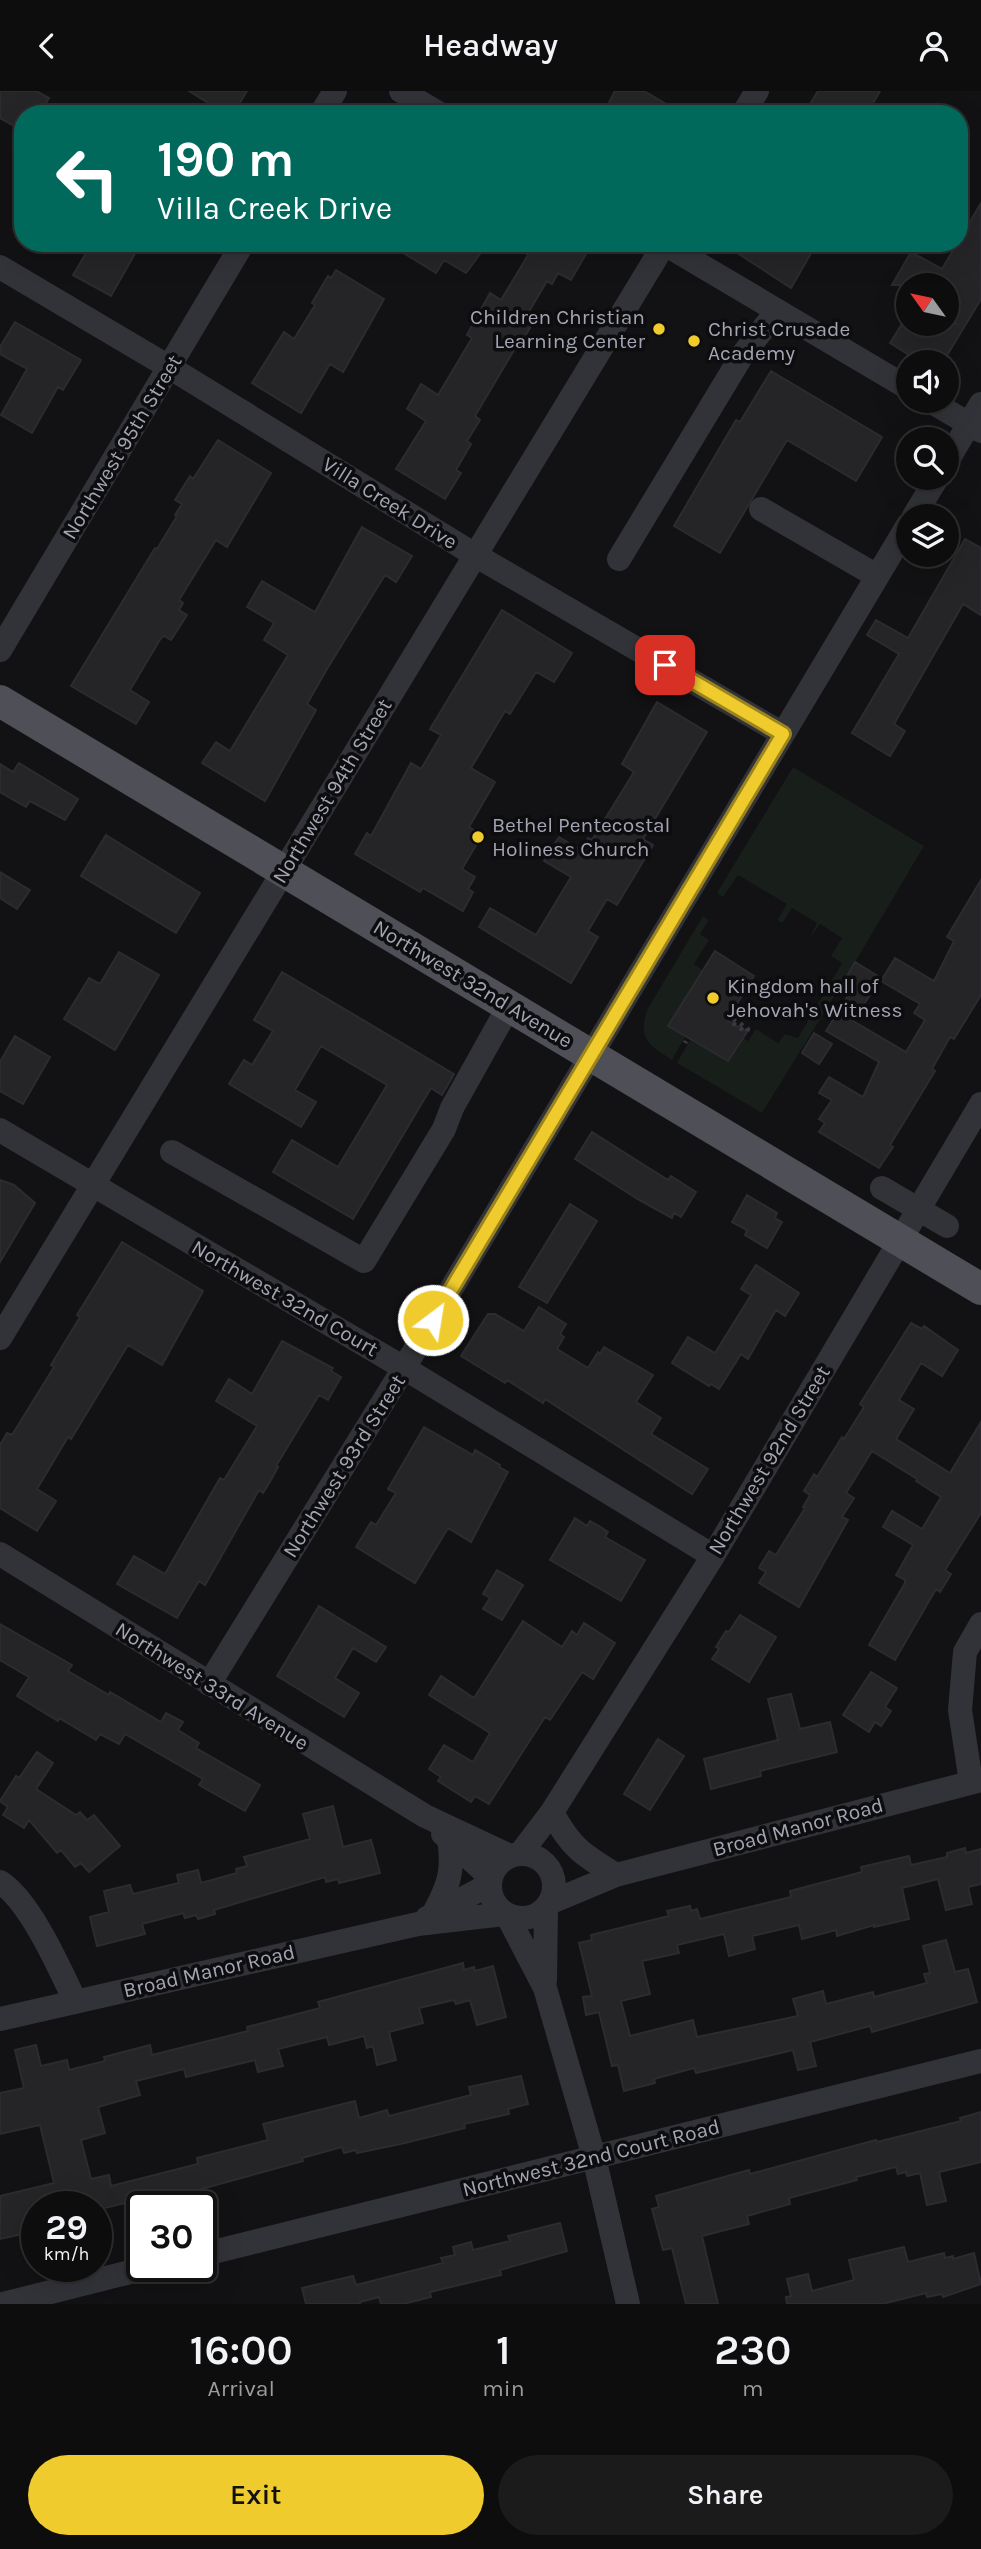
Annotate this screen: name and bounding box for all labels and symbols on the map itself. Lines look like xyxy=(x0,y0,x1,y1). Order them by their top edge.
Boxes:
north arrow xyxy=(896,273,959,336)
place label: Children Christian Learning Center xyxy=(470,305,645,353)
place label: Christ Crusade Academy xyxy=(708,317,850,365)
marker: Children Christian Learning Center xyxy=(651,321,667,337)
marker: Christ Crusade Academy xyxy=(686,333,702,349)
street label: Northwest 95th Street xyxy=(57,350,187,544)
street label: Villa Creek Drive xyxy=(318,452,462,554)
pin xyxy=(635,635,695,695)
street label: Northwest 94th Street xyxy=(267,694,397,888)
place label: Bethel Pentecostal Holiness Church xyxy=(492,813,671,861)
marker: Bethel Pentecostal Holiness Church xyxy=(470,829,486,845)
street label: Northwest 32nd Avenue xyxy=(369,915,577,1053)
place label: Kingdom hall of Jehovah's Witness xyxy=(727,974,903,1022)
marker: Kingdom hall of Jehovah's Witness xyxy=(705,990,721,1006)
street label: Northwest 32nd Court xyxy=(188,1235,383,1361)
position arrow xyxy=(396,1283,470,1357)
street label: Northwest 92nd Street xyxy=(703,1361,835,1559)
street label: Northwest 93rd Street xyxy=(278,1370,410,1562)
street label: Northwest 33rd Avenue xyxy=(111,1617,313,1755)
street label: Broad Manor Road xyxy=(710,1793,886,1861)
street label: Broad Manor Road xyxy=(121,1940,297,2002)
street label: Northwest 32nd Court Road xyxy=(460,2114,722,2202)
speed limit sign: 30 xyxy=(126,2191,217,2282)

